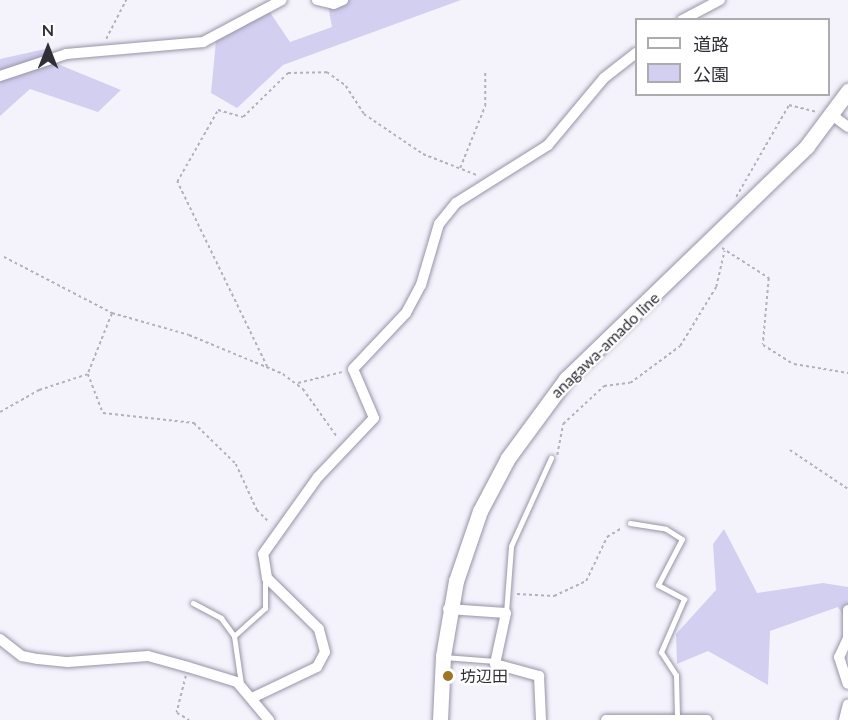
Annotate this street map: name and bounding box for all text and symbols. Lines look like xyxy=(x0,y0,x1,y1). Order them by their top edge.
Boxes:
north arrow xyxy=(18,18,78,78)
legend xyxy=(635,18,830,96)
text: N xyxy=(42,20,54,39)
text: 道路 xyxy=(693,33,729,55)
text: 公園 xyxy=(693,63,729,85)
street label: anagawa-amado line xyxy=(547,288,663,402)
place label: 坊辺田 xyxy=(460,666,508,686)
marker: 坊辺田 xyxy=(441,669,455,683)

